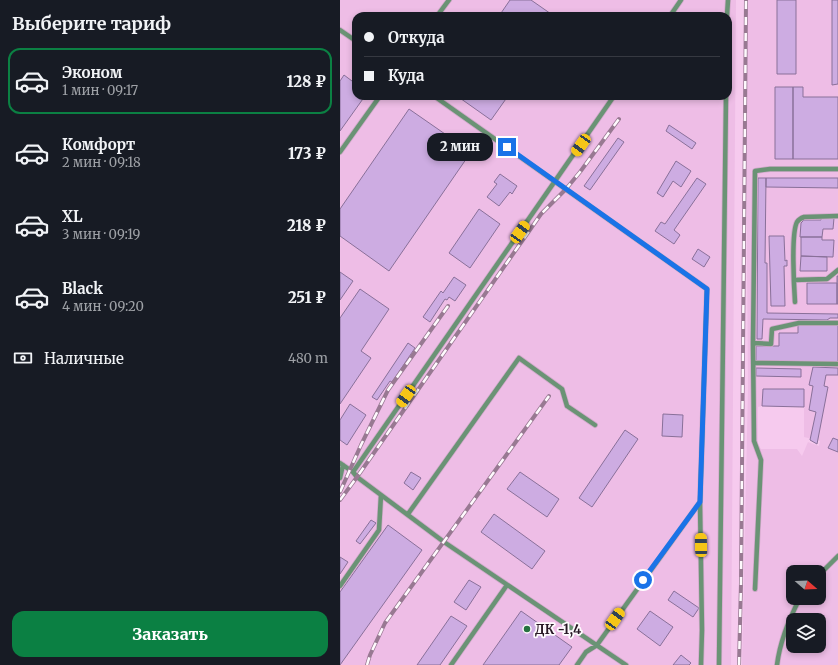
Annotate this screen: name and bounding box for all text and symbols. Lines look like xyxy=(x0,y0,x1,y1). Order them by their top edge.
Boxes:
text: Выберите тариф xyxy=(12,12,171,35)
text: Откуда xyxy=(388,28,445,47)
icon: car xyxy=(14,63,50,99)
text: Эконом xyxy=(62,63,122,82)
text: Куда xyxy=(388,66,424,85)
text: 128 ₽ xyxy=(286,72,326,91)
text: 1 мин · 09:17 xyxy=(62,82,138,99)
car xyxy=(569,132,593,158)
callout: 2 мин xyxy=(427,133,493,161)
icon: car xyxy=(14,135,50,171)
text: Комфорт xyxy=(62,135,135,154)
text: 2 мин xyxy=(440,138,480,155)
route end xyxy=(498,138,516,156)
text: 173 ₽ xyxy=(288,144,326,163)
text: 2 мин · 09:18 xyxy=(62,154,141,171)
icon: car xyxy=(14,207,50,243)
text: XL xyxy=(62,207,83,226)
text: 218 ₽ xyxy=(287,216,326,235)
car xyxy=(508,219,532,245)
text: 3 мин · 09:19 xyxy=(62,226,140,243)
icon: car xyxy=(14,279,50,315)
text: Black xyxy=(62,279,103,298)
text: 251 ₽ xyxy=(288,288,326,307)
text: 4 мин · 09:20 xyxy=(62,298,144,315)
icon: cash xyxy=(12,347,34,369)
text: Наличные xyxy=(44,349,124,368)
text: 480 m xyxy=(288,350,328,367)
car xyxy=(394,383,418,409)
car xyxy=(695,533,707,557)
north arrow xyxy=(786,565,826,605)
map controls xyxy=(786,565,826,653)
route start xyxy=(634,571,652,589)
car xyxy=(603,606,627,632)
button: Заказать xyxy=(12,611,328,657)
button: layers xyxy=(786,613,826,653)
place label: ДК -1,4 xyxy=(535,621,582,638)
marker: ДК -1,4 xyxy=(522,624,532,634)

